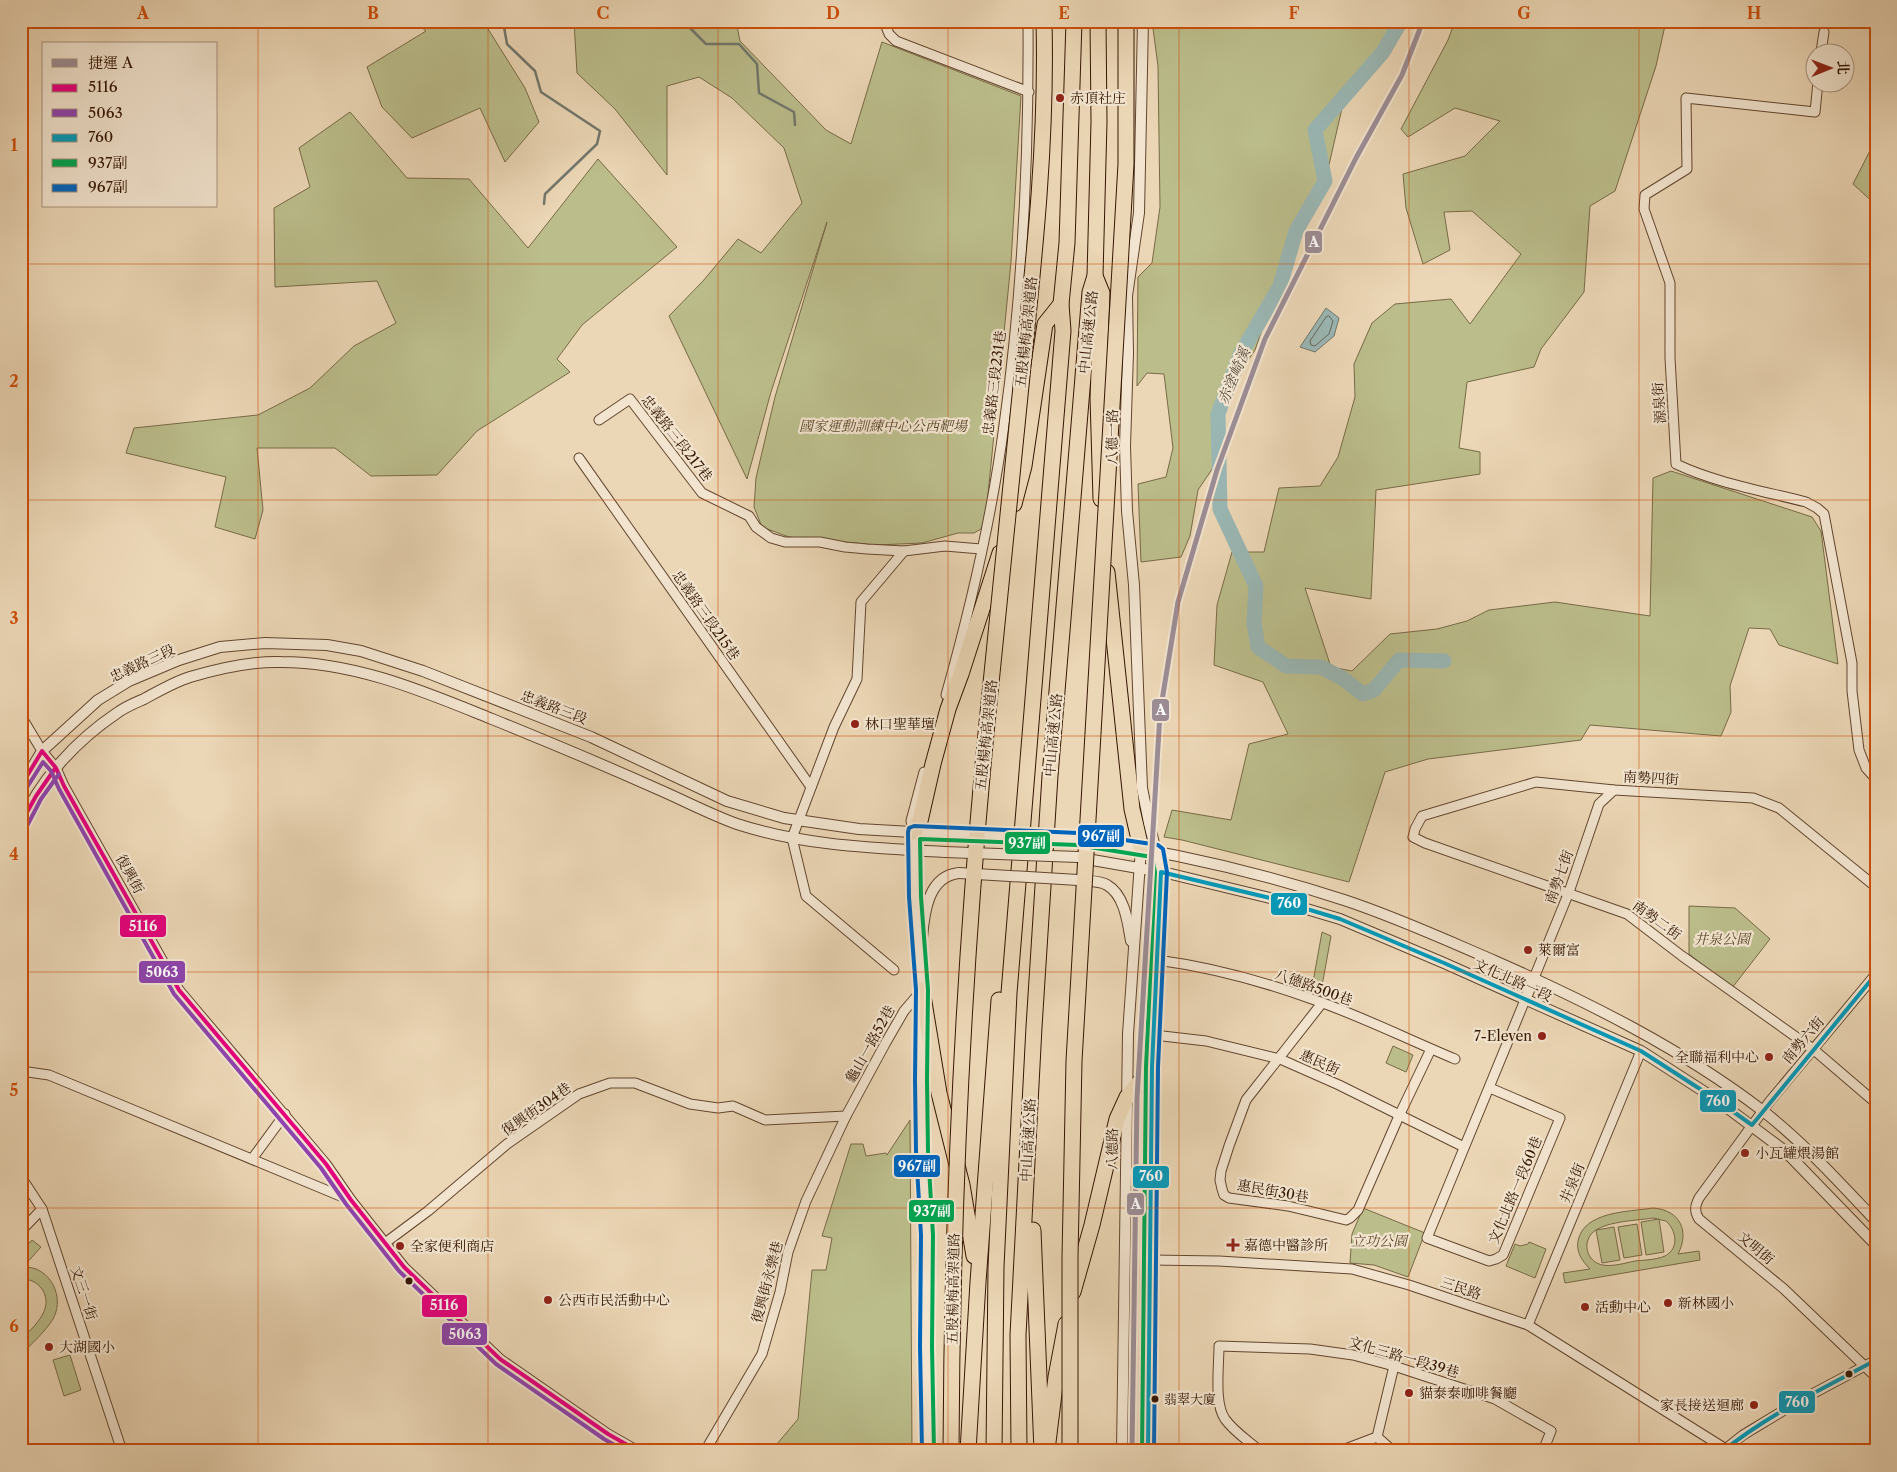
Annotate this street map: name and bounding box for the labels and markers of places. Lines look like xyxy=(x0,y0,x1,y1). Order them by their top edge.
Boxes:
place label: 赤頂社庄 xyxy=(1070,89,1126,107)
marker: 赤頂社庄 xyxy=(1054,92,1066,104)
place label: 林口聖華壇 xyxy=(865,715,935,733)
marker: 林口聖華壇 xyxy=(849,718,861,730)
place label: 萊爾富 xyxy=(1538,941,1580,959)
marker: 萊爾富 xyxy=(1522,944,1534,956)
place label: 7-Eleven xyxy=(1474,1027,1532,1045)
marker: 7-Eleven xyxy=(1536,1030,1548,1042)
place label: 全聯福利中心 xyxy=(1675,1048,1759,1066)
marker: 全聯福利中心 xyxy=(1763,1051,1775,1063)
place label: 小瓦罐煨湯館 xyxy=(1755,1144,1839,1162)
marker: 小瓦罐煨湯館 xyxy=(1739,1147,1751,1159)
place label: 嘉德中醫診所 xyxy=(1244,1236,1328,1254)
place label: 全家便利商店 xyxy=(410,1237,494,1255)
marker: 嘉德中醫診所 xyxy=(1226,1238,1240,1252)
marker: 全家便利商店 xyxy=(394,1240,406,1252)
unlabelled marker xyxy=(404,1276,414,1286)
place label: 公西市民活動中心 xyxy=(558,1291,670,1309)
marker: 公西市民活動中心 xyxy=(542,1294,554,1306)
place label: 新林國小 xyxy=(1678,1294,1734,1312)
marker: 新林國小 xyxy=(1662,1297,1674,1309)
place label: 活動中心 xyxy=(1595,1298,1651,1316)
marker: 活動中心 xyxy=(1579,1301,1591,1313)
place label: 大湖國小 xyxy=(59,1338,115,1356)
marker: 大湖國小 xyxy=(43,1341,55,1353)
unlabelled marker xyxy=(1844,1369,1854,1379)
place label: 貓泰泰咖啡餐廳 xyxy=(1419,1384,1517,1402)
marker: 貓泰泰咖啡餐廳 xyxy=(1403,1387,1415,1399)
place label: 翡翠大廈 xyxy=(1164,1391,1216,1407)
marker: 翡翠大廈 xyxy=(1150,1394,1160,1404)
place label: 家長接送迴廊 xyxy=(1660,1396,1744,1414)
marker: 家長接送迴廊 xyxy=(1748,1399,1760,1411)

